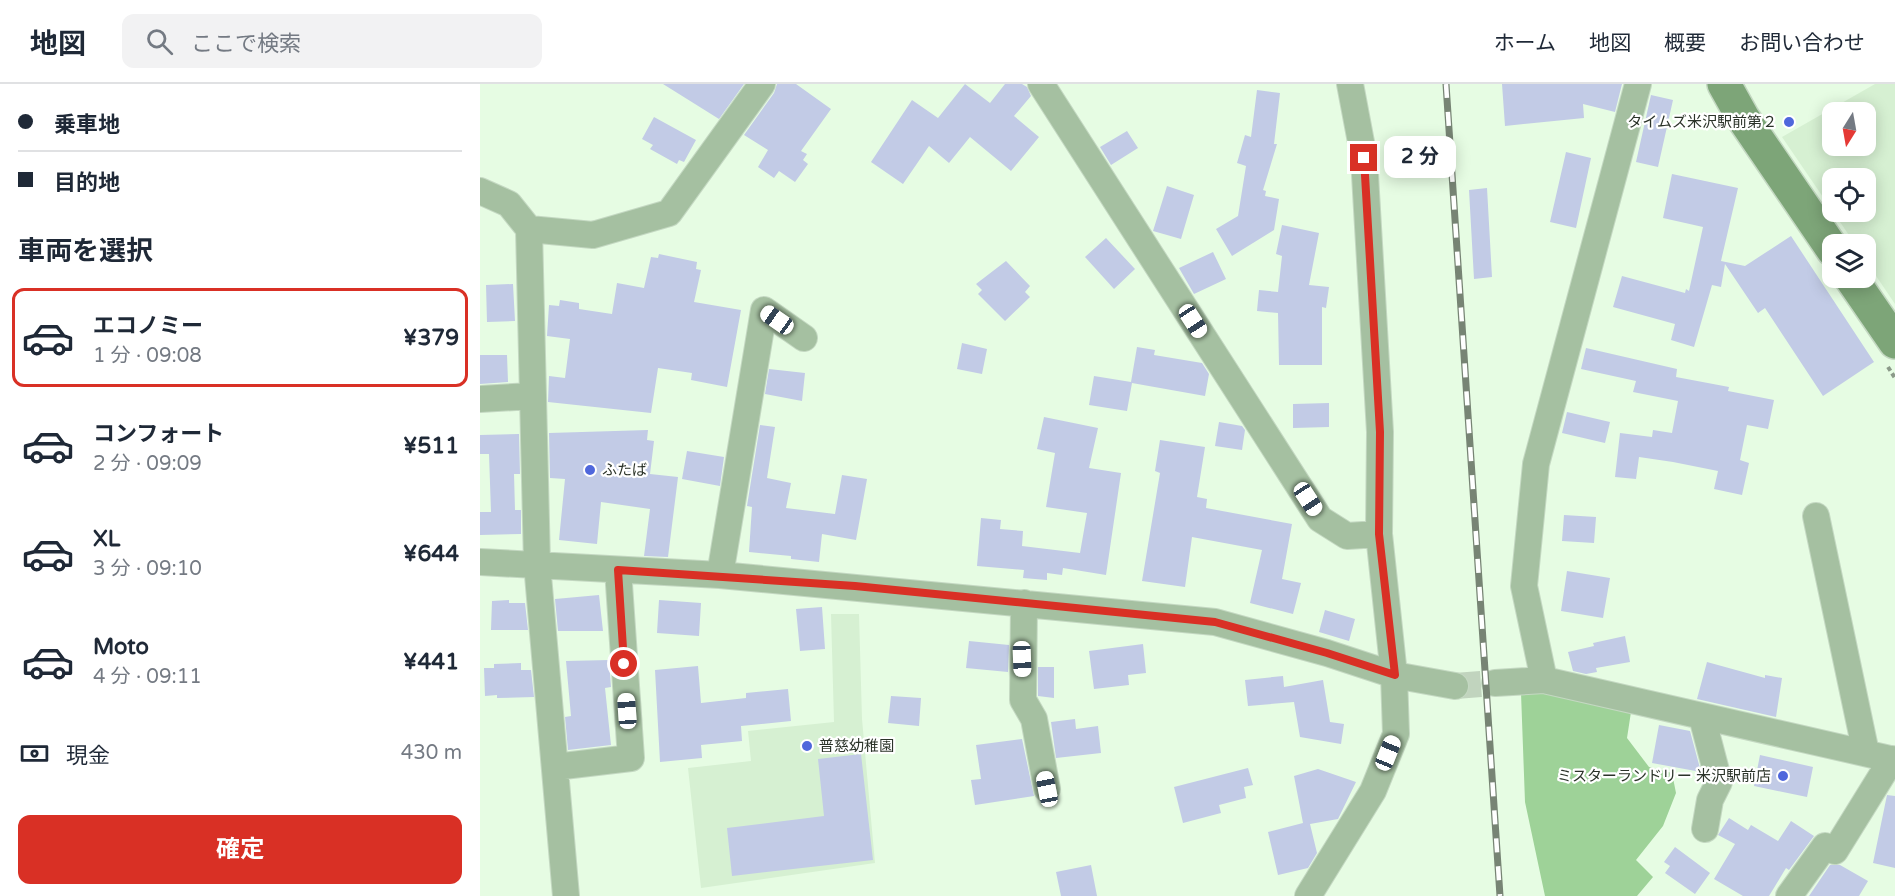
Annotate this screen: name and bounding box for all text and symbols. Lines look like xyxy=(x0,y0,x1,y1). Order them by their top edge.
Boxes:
search box xyxy=(122,14,542,68)
icon: search xyxy=(143,25,176,58)
text: 地図 xyxy=(30,27,86,61)
text: ここで検索 xyxy=(191,31,301,57)
text: ホーム xyxy=(1494,31,1556,56)
text: 地図 xyxy=(1589,31,1631,56)
text: 概要 xyxy=(1664,31,1706,56)
text: お問い合わせ xyxy=(1739,31,1865,56)
north arrow xyxy=(1822,102,1876,156)
map controls xyxy=(1822,102,1876,288)
text: 乗車地 xyxy=(54,112,120,138)
place label: タイムズ米沢駅前第２ xyxy=(1627,113,1777,131)
marker: タイムズ米沢駅前第２ xyxy=(1782,115,1796,129)
callout: 2 分 xyxy=(1385,137,1457,179)
route end xyxy=(1350,144,1377,171)
text: 2 分 xyxy=(1401,145,1439,169)
button: locate xyxy=(1822,168,1876,222)
text: 目的地 xyxy=(54,170,120,196)
button: layers xyxy=(1822,234,1876,288)
text: 車両を選択 xyxy=(18,235,153,268)
car xyxy=(1176,301,1210,341)
car xyxy=(757,302,797,338)
icon: car xyxy=(21,311,75,365)
text: エコノミー xyxy=(93,313,203,339)
text: ¥379 xyxy=(403,325,459,351)
text: 1 分 · 09:08 xyxy=(93,344,202,368)
icon: car xyxy=(21,419,75,473)
text: コンフォート xyxy=(93,421,224,447)
text: ¥511 xyxy=(403,433,459,459)
text: 2 分 · 09:09 xyxy=(93,452,202,476)
place label: ふたば xyxy=(602,461,647,479)
marker: ふたば xyxy=(583,463,597,477)
car xyxy=(1291,479,1325,519)
text: XL xyxy=(93,526,120,552)
icon: car xyxy=(21,527,75,581)
text: ¥644 xyxy=(403,541,459,567)
text: 3 分 · 09:10 xyxy=(93,557,202,581)
text: Moto xyxy=(93,634,149,660)
icon: car xyxy=(21,635,75,689)
car xyxy=(1012,641,1032,677)
text: ¥441 xyxy=(403,649,459,675)
route start xyxy=(610,650,637,677)
text: 4 分 · 09:11 xyxy=(93,665,202,689)
car xyxy=(617,692,637,730)
car xyxy=(1373,733,1403,773)
icon: cash xyxy=(18,737,51,770)
place label: 普慈幼稚園 xyxy=(819,737,894,755)
marker: 普慈幼稚園 xyxy=(800,739,814,753)
text: 430 m xyxy=(401,741,462,765)
text: 現金 xyxy=(66,743,110,769)
place label: ミスターランドリー 米沢駅前店 xyxy=(1557,767,1771,785)
marker: ミスターランドリー 米沢駅前店 xyxy=(1776,769,1790,783)
car xyxy=(1035,770,1059,808)
button: 確定 xyxy=(18,815,462,884)

